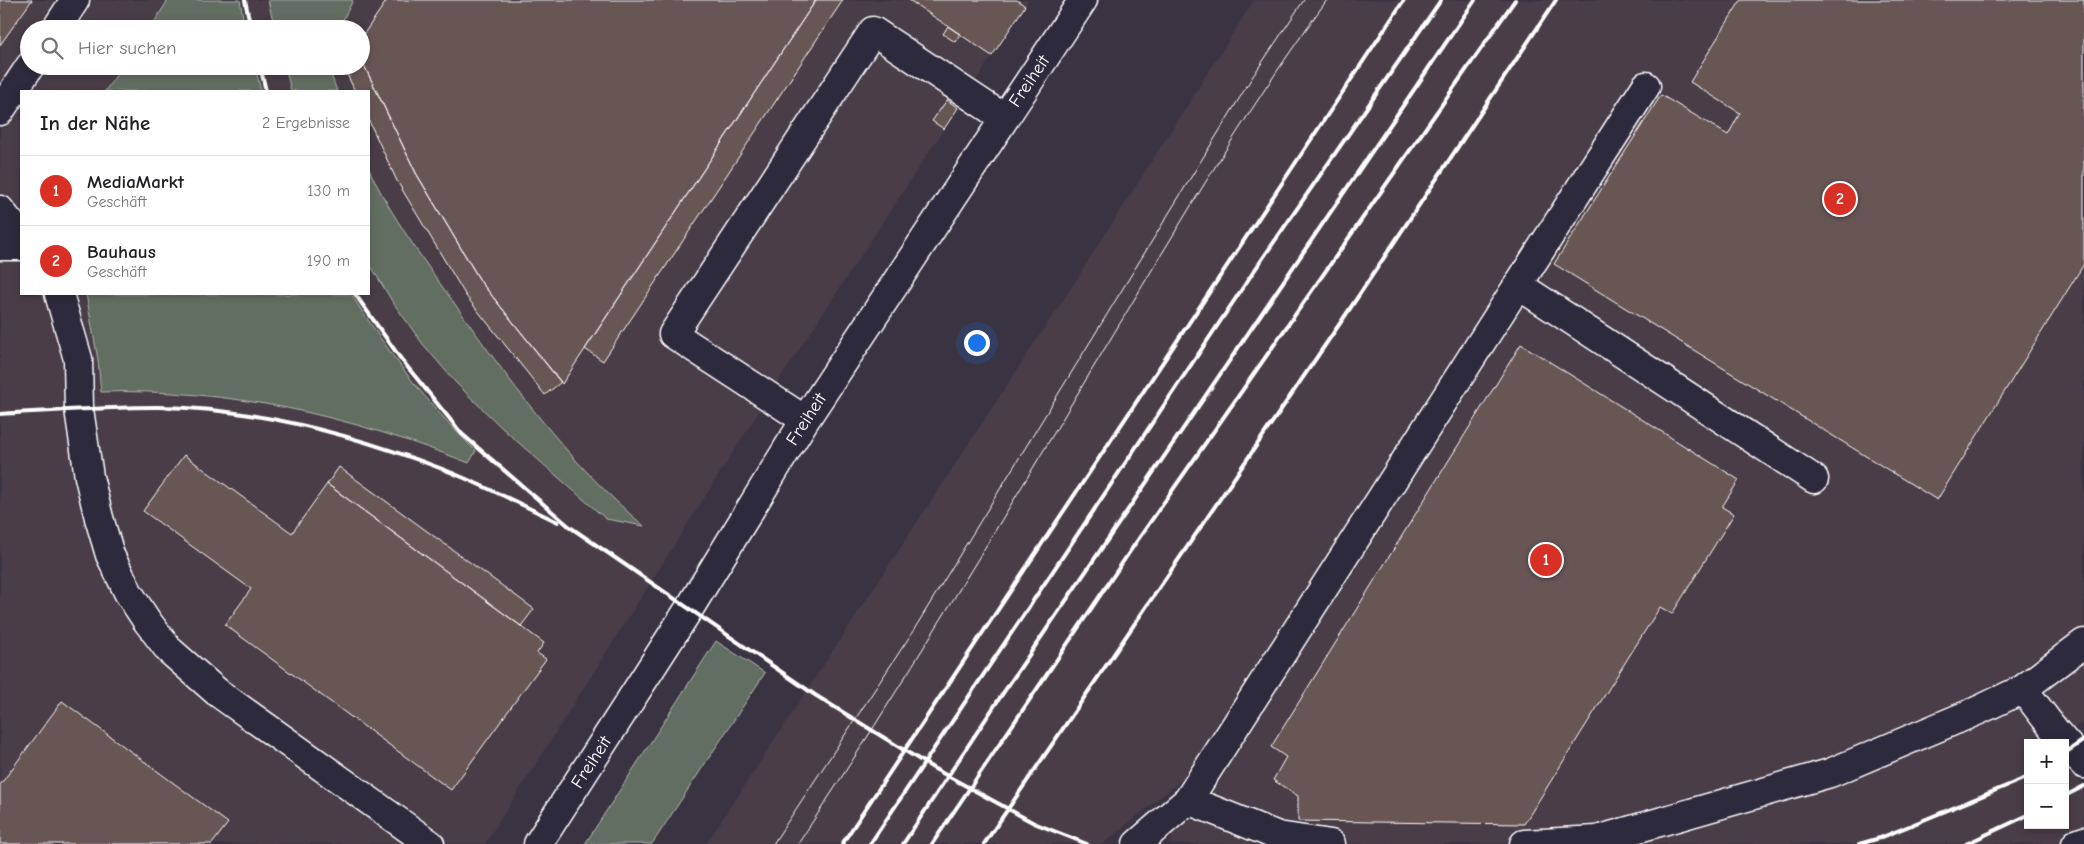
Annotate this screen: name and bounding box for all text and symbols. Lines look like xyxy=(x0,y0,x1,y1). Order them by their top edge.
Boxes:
search box xyxy=(20,20,370,75)
icon: search xyxy=(38,34,66,62)
text: Hier suchen xyxy=(78,37,176,59)
street label: Freiheit xyxy=(1004,51,1055,111)
text: In der Nähe xyxy=(40,111,150,135)
text: 2 Ergebnisse xyxy=(262,114,350,132)
text: MediaMarkt xyxy=(87,171,184,193)
pin: 2 xyxy=(1824,180,1856,218)
text: 1 xyxy=(53,182,59,200)
text: 130 m xyxy=(307,182,350,200)
text: Geschäft xyxy=(87,193,147,211)
text: Bauhaus xyxy=(87,241,156,263)
text: 2 xyxy=(52,252,60,270)
text: 190 m xyxy=(307,252,350,270)
text: Geschäft xyxy=(87,263,147,281)
your location xyxy=(964,330,990,356)
street label: Freiheit xyxy=(782,388,832,449)
pin: 1 xyxy=(1530,541,1562,579)
street label: Freiheit xyxy=(567,731,617,792)
map controls xyxy=(2024,739,2069,829)
button: + xyxy=(2024,739,2069,784)
button: − xyxy=(2024,784,2069,829)

